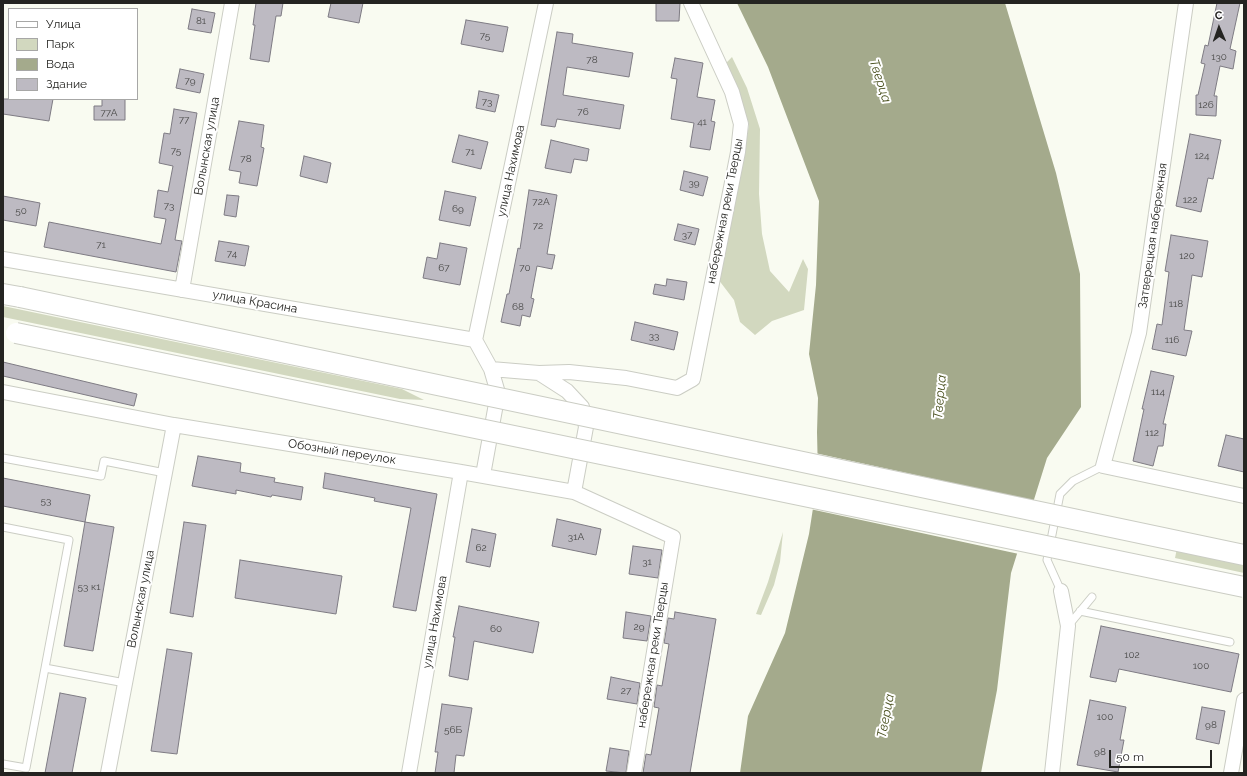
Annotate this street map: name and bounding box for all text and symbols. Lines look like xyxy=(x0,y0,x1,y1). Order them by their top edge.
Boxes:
legend xyxy=(8,8,138,100)
north arrow xyxy=(1199,8,1239,48)
text: С xyxy=(1215,9,1223,22)
house number: 81 xyxy=(196,15,206,27)
text: Улица xyxy=(46,17,81,31)
house number: 75 xyxy=(480,30,490,42)
text: Парк xyxy=(46,37,75,51)
house number: 130 xyxy=(1211,51,1227,63)
house number: 78 xyxy=(586,54,598,66)
text: Вода xyxy=(46,57,75,71)
water label: Тверца xyxy=(866,57,894,105)
house number: 79 xyxy=(184,75,196,87)
text: Здание xyxy=(46,77,87,91)
street label: Волынская улица xyxy=(191,96,223,196)
house number: 73 xyxy=(482,96,492,108)
house number: 126 xyxy=(1198,99,1214,111)
house number: 76 xyxy=(577,106,589,118)
house number: 77А xyxy=(100,107,118,119)
house number: 77 xyxy=(179,114,189,126)
house number: 41 xyxy=(697,116,707,128)
street label: улица Нахимова xyxy=(494,124,528,218)
street label: набережная реки Тверцы xyxy=(704,137,746,285)
house number: 75 xyxy=(171,145,181,157)
house number: 71 xyxy=(465,146,475,158)
house number: 124 xyxy=(1195,150,1209,162)
house number: 78 xyxy=(240,153,252,165)
street label: Затверецкая набережная xyxy=(1136,162,1170,310)
house number: 39 xyxy=(688,177,700,189)
house number: 122 xyxy=(1183,194,1197,206)
house number: 72А xyxy=(532,196,550,208)
house number: 73 xyxy=(164,200,174,212)
house number: 69 xyxy=(452,203,464,215)
house number: 50 xyxy=(15,205,27,217)
house number: 72 xyxy=(533,220,543,232)
house number: 37 xyxy=(682,229,692,241)
house number: 71 xyxy=(96,239,106,251)
house number: 74 xyxy=(227,248,237,260)
house number: 120 xyxy=(1179,250,1195,262)
house number: 67 xyxy=(438,262,450,274)
house number: 70 xyxy=(519,262,531,274)
street label: улица Красина xyxy=(211,287,299,317)
house number: 118 xyxy=(1169,298,1183,310)
house number: 68 xyxy=(512,301,524,313)
house number: 33 xyxy=(649,330,659,342)
house number: 116 xyxy=(1165,334,1179,346)
water label: Тверца xyxy=(930,374,950,420)
house number: 114 xyxy=(1151,386,1165,398)
house number: 112 xyxy=(1145,427,1159,439)
street label: Обозный переулок xyxy=(287,436,397,468)
house number: 53 xyxy=(41,495,51,507)
house number: 31А xyxy=(568,531,584,543)
house number: 62 xyxy=(475,542,487,554)
street label: Волынская улица xyxy=(124,549,158,649)
house number: 31 xyxy=(642,556,652,568)
street label: улица Нахимова xyxy=(420,574,450,670)
house number: 53 к1 xyxy=(78,581,100,593)
street label: набережная реки Тверцы xyxy=(634,581,672,729)
house number: 29 xyxy=(633,621,645,633)
house number: 60 xyxy=(490,623,502,635)
house number: 102 xyxy=(1124,649,1140,661)
house number: 100 xyxy=(1193,660,1209,672)
house number: 27 xyxy=(621,685,631,697)
water label: Тверца xyxy=(874,693,898,739)
house number: 100 xyxy=(1097,711,1113,723)
house number: 98 xyxy=(1205,719,1217,731)
house number: 56Б xyxy=(444,724,462,736)
scale bar xyxy=(1111,742,1214,768)
house number: 98 xyxy=(1094,746,1106,758)
text: 50 m xyxy=(1116,750,1144,764)

